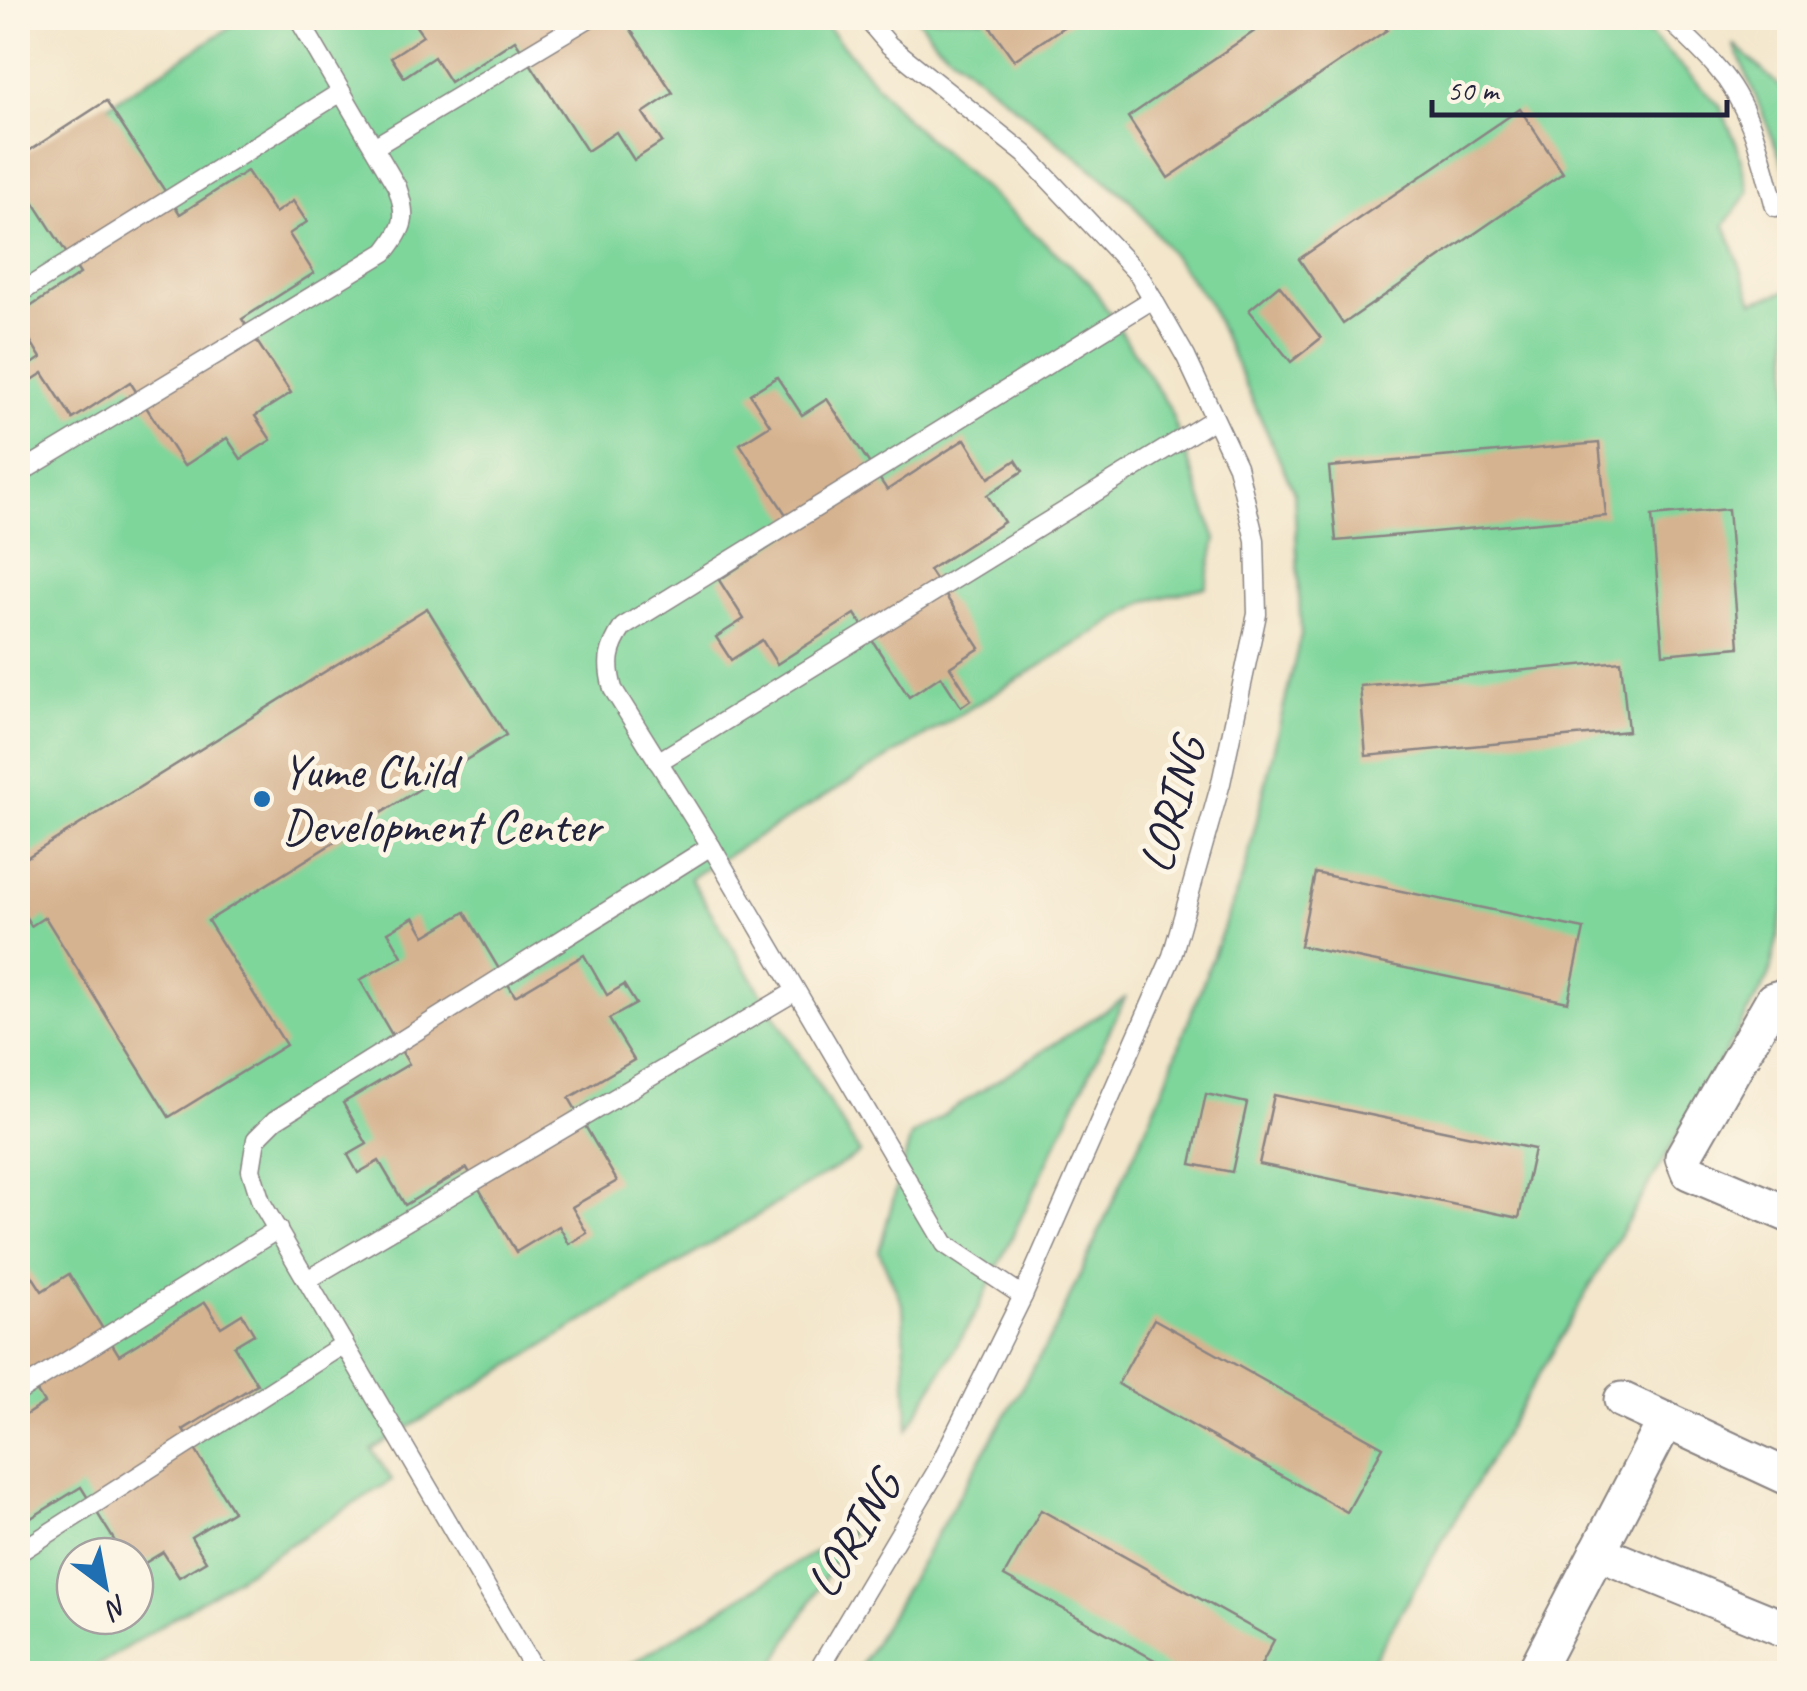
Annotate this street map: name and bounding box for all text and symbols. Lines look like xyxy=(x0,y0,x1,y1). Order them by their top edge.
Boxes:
scale bar xyxy=(1432,55,1727,117)
text: 50 m xyxy=(1447,71,1500,109)
street label: LORING xyxy=(1125,727,1220,879)
place label: Yume Child Development Center xyxy=(282,741,604,856)
marker: Yume Child Development Center xyxy=(251,788,273,810)
street label: LORING xyxy=(792,1456,916,1608)
north arrow xyxy=(55,1536,155,1636)
text: N xyxy=(97,1587,135,1629)

